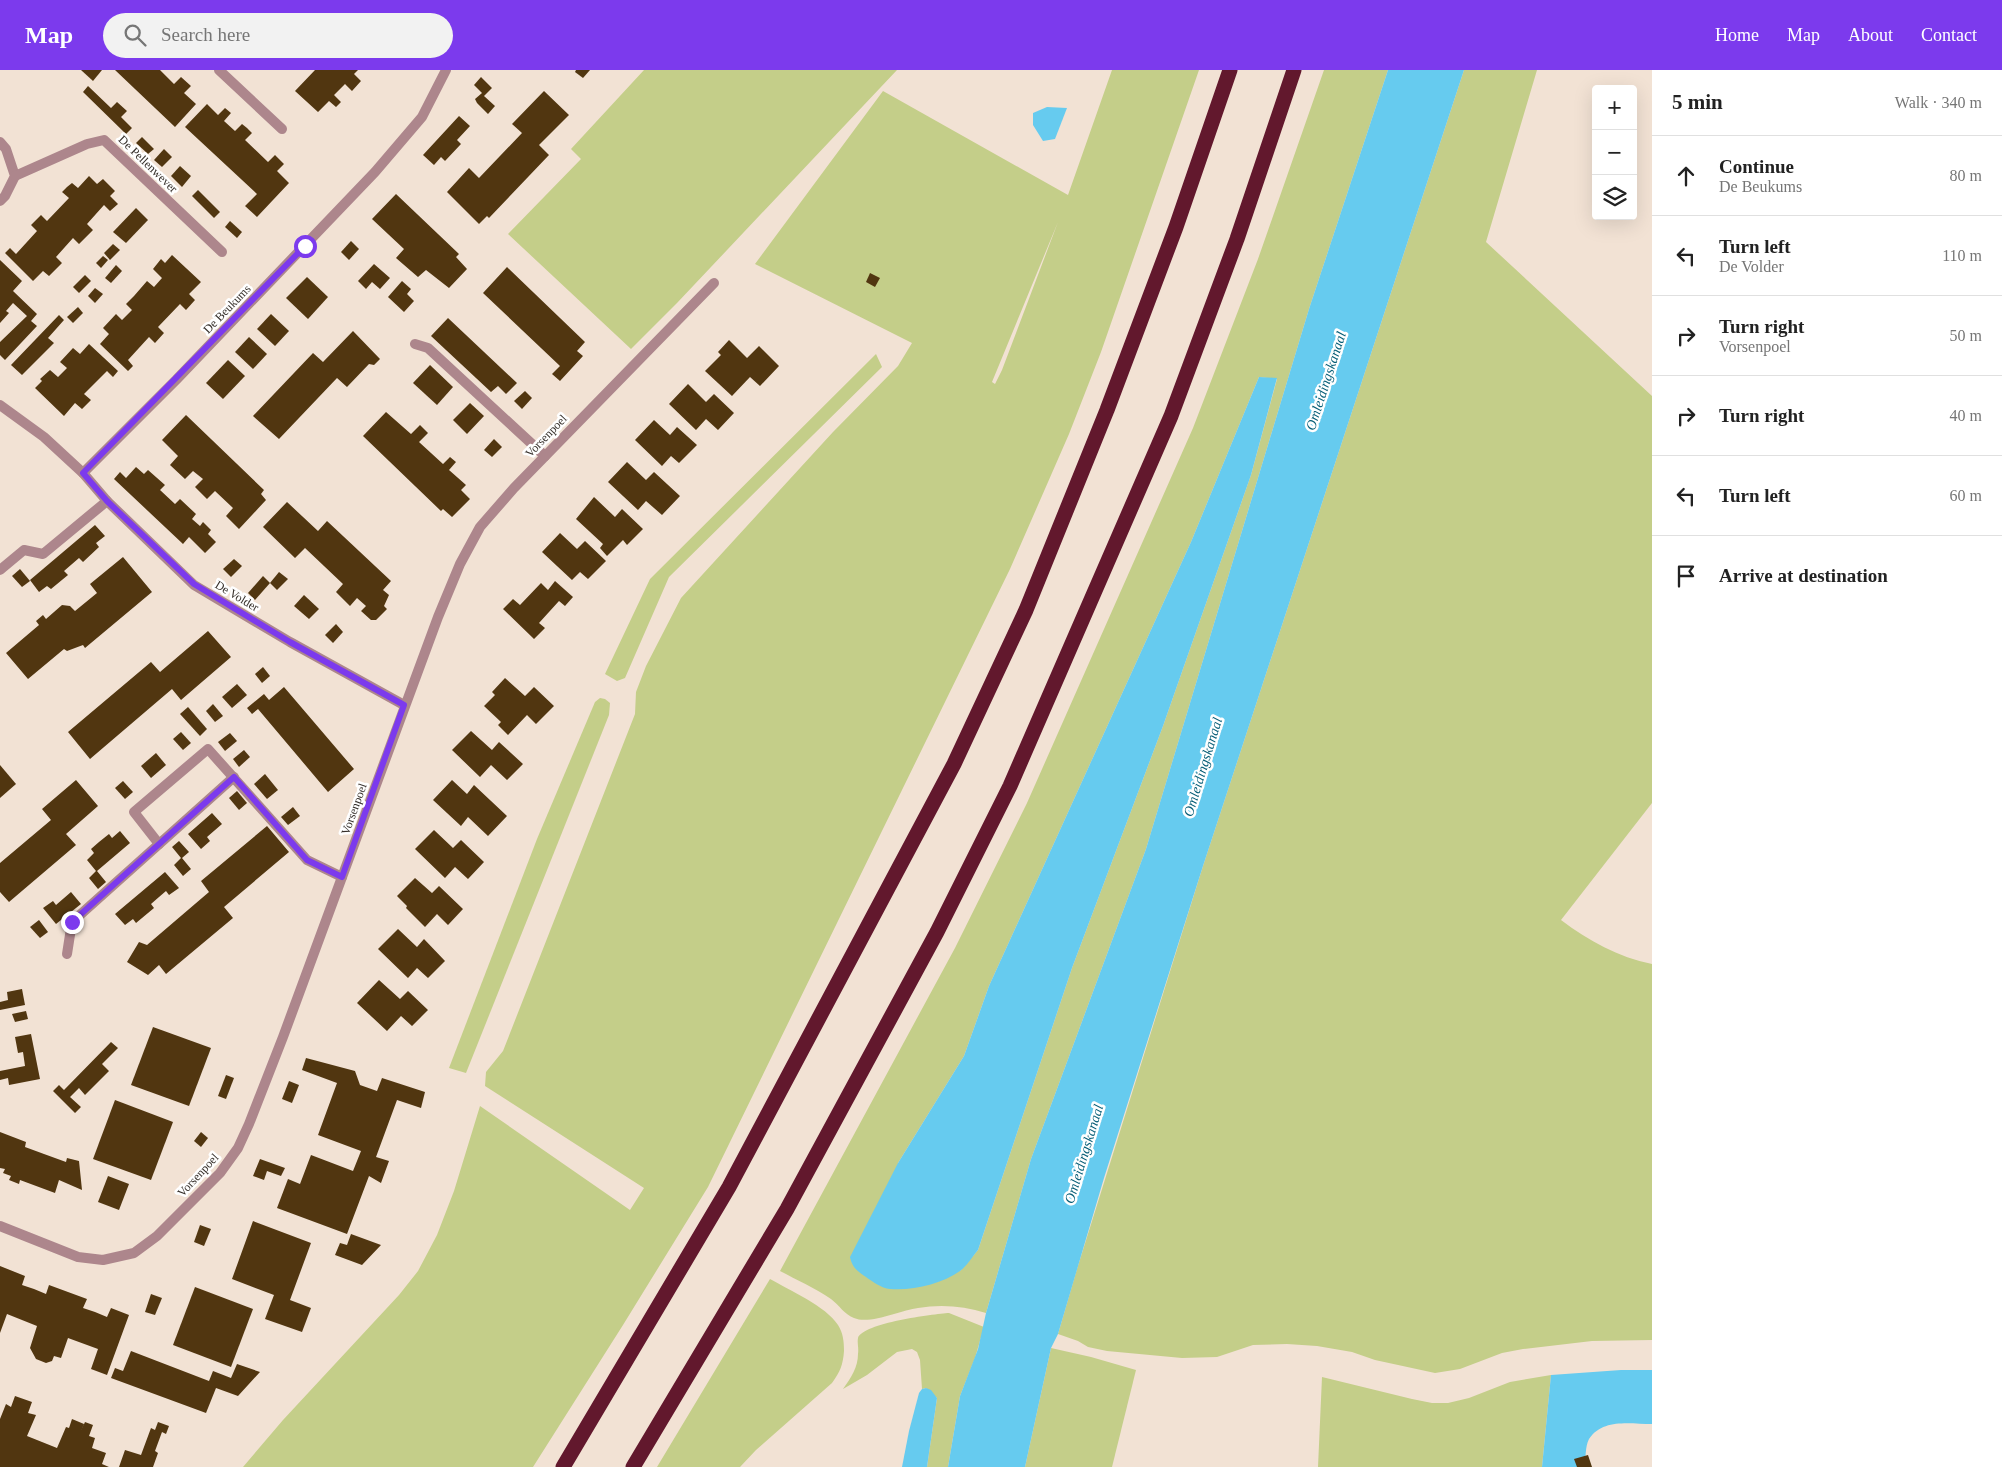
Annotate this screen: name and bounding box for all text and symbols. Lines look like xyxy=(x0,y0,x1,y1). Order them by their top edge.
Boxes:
search box xyxy=(103,13,453,58)
icon: search xyxy=(121,21,149,49)
text: Map xyxy=(25,22,73,48)
text: Search here xyxy=(161,24,250,45)
text: Home xyxy=(1715,25,1759,45)
text: Map xyxy=(1787,25,1820,45)
text: About xyxy=(1848,25,1893,45)
text: Contact xyxy=(1921,25,1977,45)
map controls xyxy=(1592,85,1637,220)
button: + xyxy=(1592,85,1637,130)
text: 5 min xyxy=(1672,90,1723,114)
text: Walk · 340 m xyxy=(1895,94,1982,111)
button: − xyxy=(1592,130,1637,175)
street label: De Pellenwever xyxy=(116,132,180,196)
text: Continue xyxy=(1719,156,1794,177)
icon: ahead xyxy=(1672,162,1700,190)
text: 80 m xyxy=(1950,167,1982,184)
button: layers xyxy=(1592,175,1637,220)
text: De Beukums xyxy=(1719,178,1802,195)
route start xyxy=(294,235,317,258)
text: Turn left xyxy=(1719,236,1791,257)
icon: left xyxy=(1672,242,1700,270)
text: 110 m xyxy=(1942,247,1982,264)
text: De Volder xyxy=(1719,258,1784,275)
street label: De Beukums xyxy=(200,281,254,336)
text: Turn right xyxy=(1719,316,1804,337)
icon: right xyxy=(1672,322,1700,350)
text: 50 m xyxy=(1950,327,1982,344)
water label: Omleidingskanaal xyxy=(1303,330,1349,432)
text: Vorsenpoel xyxy=(1719,338,1791,355)
icon: right xyxy=(1672,402,1700,430)
text: Turn right xyxy=(1719,405,1804,426)
text: 40 m xyxy=(1950,407,1982,424)
street label: Vorsenpoel xyxy=(522,411,570,460)
icon: left xyxy=(1672,482,1700,510)
text: Turn left xyxy=(1719,485,1791,506)
text: 60 m xyxy=(1950,487,1982,504)
icon: arrive xyxy=(1672,562,1700,590)
text: Arrive at destination xyxy=(1719,565,1888,586)
street label: De Volder xyxy=(213,577,261,615)
water label: Omleidingskanaal xyxy=(1181,716,1225,818)
street label: Vorsenpoel xyxy=(338,781,370,837)
route end xyxy=(61,911,84,934)
water label: Omleidingskanaal xyxy=(1062,1103,1106,1205)
street label: Vorsenpoel xyxy=(175,1150,222,1199)

